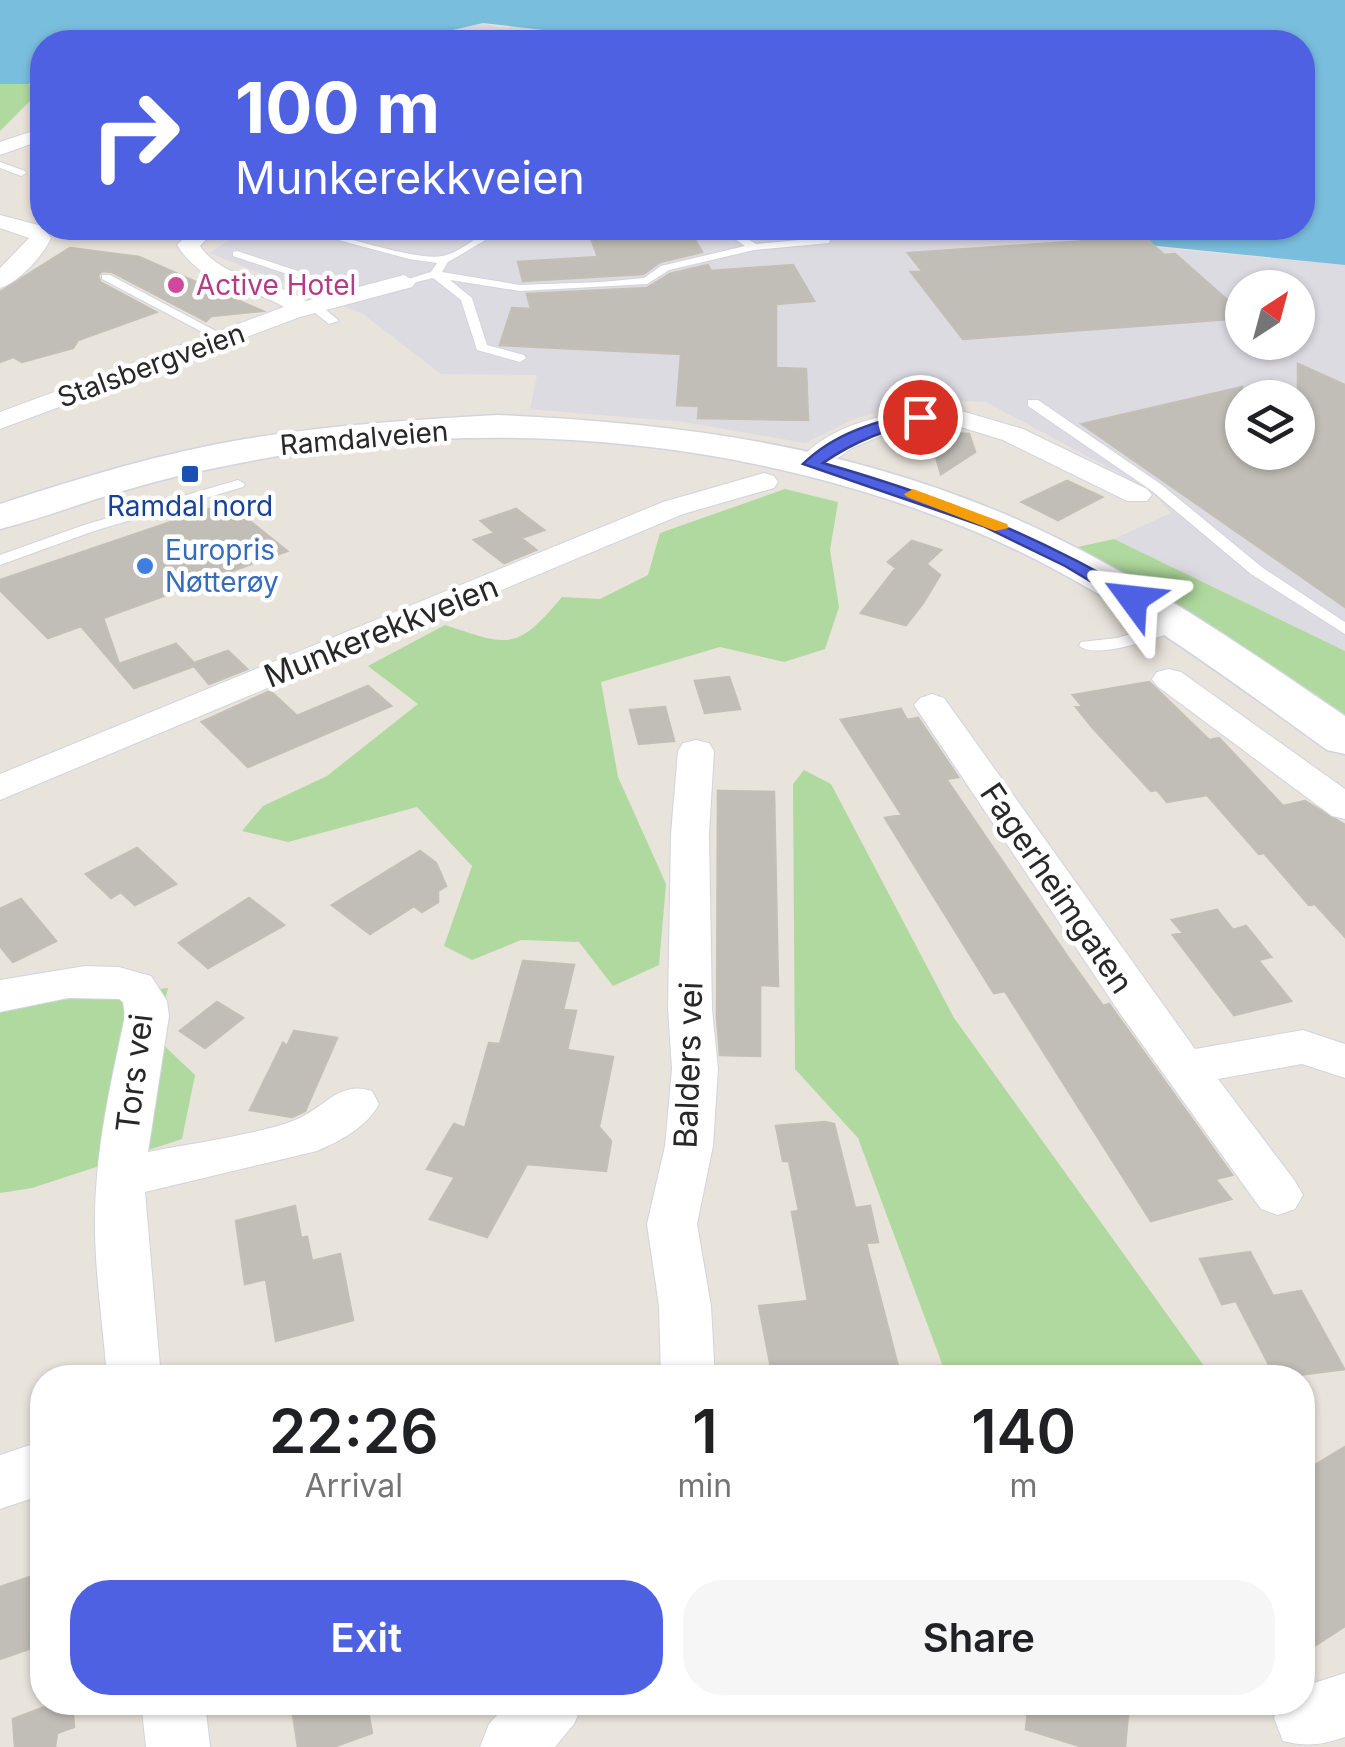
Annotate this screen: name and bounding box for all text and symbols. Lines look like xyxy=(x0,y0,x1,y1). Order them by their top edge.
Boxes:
text: 100 m xyxy=(235,65,440,150)
icon: right xyxy=(70,70,200,200)
text: Munkerekkveien xyxy=(235,150,585,205)
place label: Active Hotel xyxy=(196,268,356,302)
north arrow xyxy=(1225,270,1315,360)
map controls xyxy=(1225,270,1315,470)
marker: Active Hotel xyxy=(165,274,187,296)
street label: Stalsbergveien xyxy=(53,315,249,415)
pin xyxy=(878,375,963,460)
button: layers xyxy=(1225,380,1315,470)
icon: arrive xyxy=(893,390,948,445)
street label: Ramdalveien xyxy=(278,414,450,462)
marker: Ramdal nord xyxy=(179,463,201,485)
place label: Ramdal nord xyxy=(107,489,273,523)
place label: Europris Nøtterøy xyxy=(165,533,279,599)
position arrow xyxy=(1081,547,1185,651)
marker: Europris Nøtterøy xyxy=(134,555,156,577)
street label: Munkerekkveien xyxy=(258,566,504,696)
street label: Fagerheimgaten xyxy=(972,775,1142,1001)
street label: Balders vei xyxy=(666,981,710,1149)
street label: Tors vei xyxy=(107,1012,161,1134)
text: 22:26 xyxy=(269,1395,439,1467)
text: 1 xyxy=(692,1395,718,1467)
text: 140 xyxy=(971,1395,1076,1467)
text: Arrival xyxy=(305,1466,403,1505)
text: min xyxy=(678,1466,732,1505)
text: m xyxy=(1010,1466,1038,1505)
button: Exit xyxy=(70,1580,663,1695)
button: Share xyxy=(683,1580,1275,1695)

